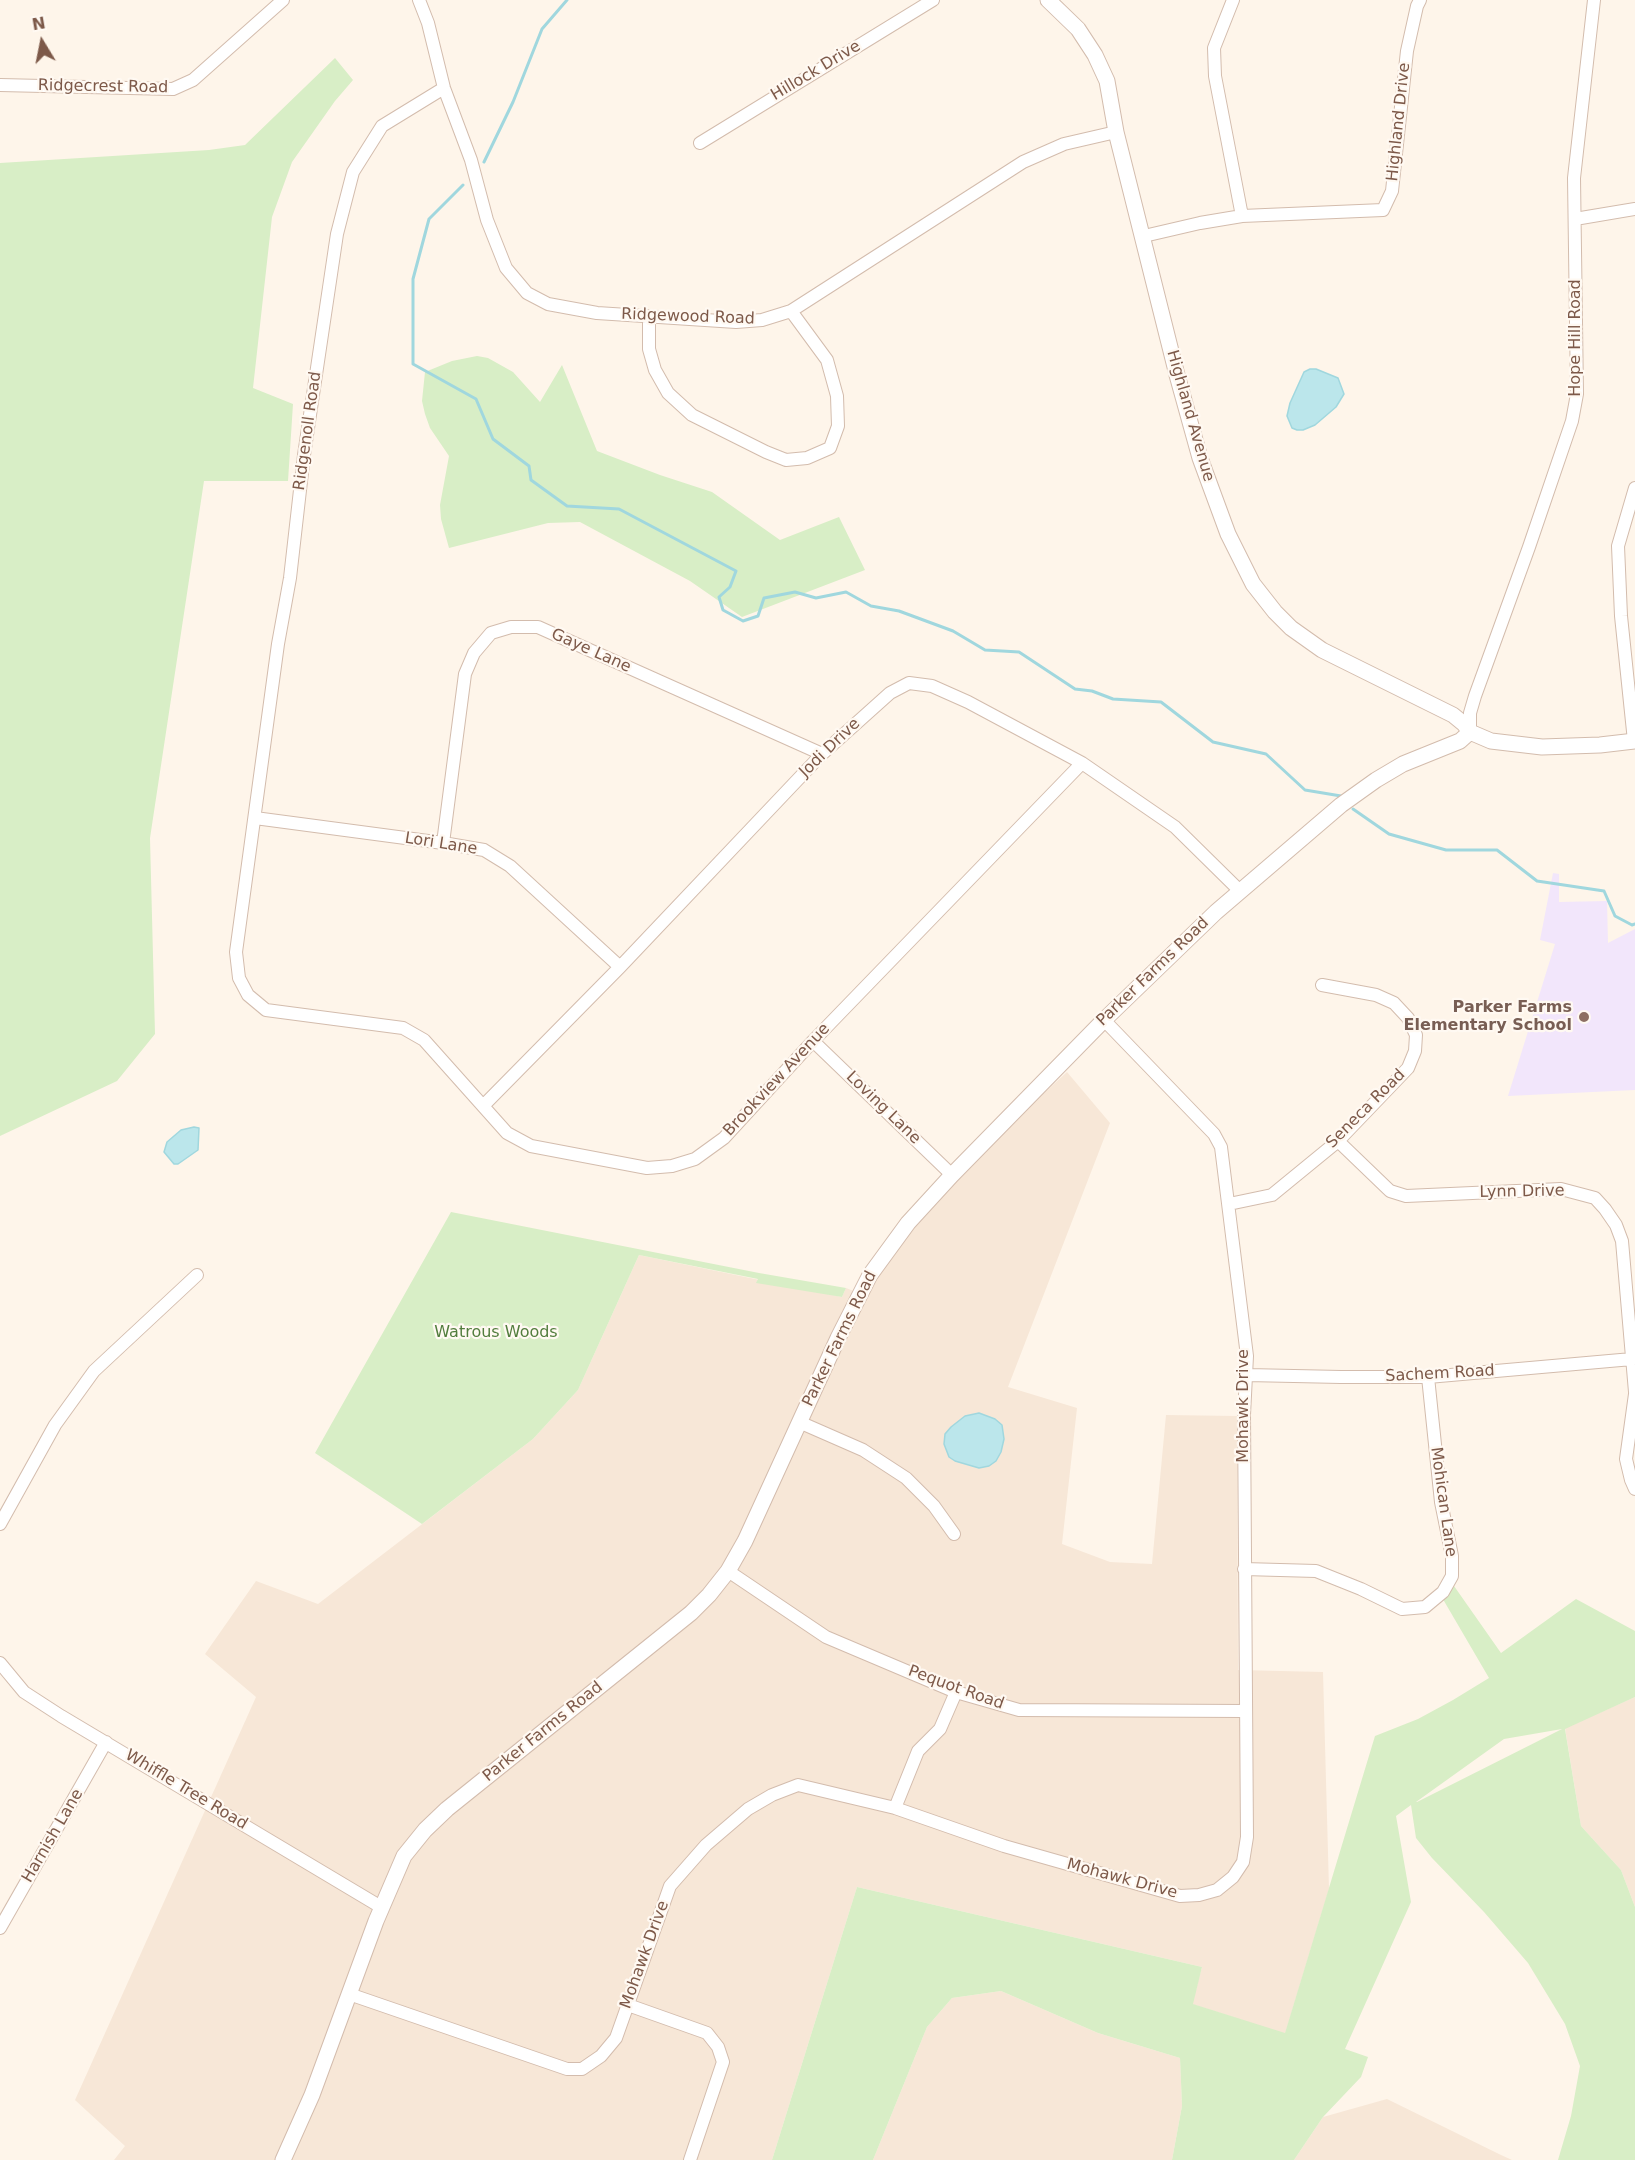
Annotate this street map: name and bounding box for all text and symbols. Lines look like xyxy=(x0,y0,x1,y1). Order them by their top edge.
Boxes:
north arrow xyxy=(12,12,72,72)
text: N xyxy=(31,13,47,34)
street label: Hillock Drive xyxy=(768,37,864,105)
street label: Highland Drive xyxy=(1383,62,1415,182)
street label: Ridgecrest Road xyxy=(38,76,168,98)
street label: Hope Hill Road xyxy=(1566,279,1586,397)
street label: Ridgewood Road xyxy=(621,305,755,329)
street label: Highland Avenue xyxy=(1162,348,1218,484)
street label: Ridgenoll Road xyxy=(290,370,326,492)
street label: Gaye Lane xyxy=(548,625,634,677)
street label: Jodi Drive xyxy=(796,714,864,782)
street label: Lori Lane xyxy=(403,829,479,859)
street label: Parker Farms Road xyxy=(1093,914,1213,1030)
place label: Parker Farms Elementary School xyxy=(1404,998,1572,1036)
marker: Parker Farms Elementary School xyxy=(1577,1010,1591,1024)
street label: Brookview Avenue xyxy=(720,1020,834,1140)
street label: Seneca Road xyxy=(1323,1066,1409,1152)
street label: Loving Lane xyxy=(842,1068,924,1148)
street label: Lynn Drive xyxy=(1479,1182,1565,1202)
street label: Parker Farms Road xyxy=(799,1268,881,1410)
park label: Watrous Woods xyxy=(434,1323,558,1343)
street label: Mohawk Drive xyxy=(1234,1349,1254,1463)
street label: Sachem Road xyxy=(1385,1362,1495,1386)
street label: Mohican Lane xyxy=(1426,1446,1460,1558)
street label: Pequot Road xyxy=(905,1662,1007,1714)
street label: Parker Farms Road xyxy=(479,1678,607,1786)
street label: Whiffle Tree Road xyxy=(121,1746,251,1834)
street label: Harnish Lane xyxy=(18,1786,88,1886)
street label: Mohawk Drive xyxy=(1065,1855,1179,1903)
street label: Mohawk Drive xyxy=(617,1898,673,2012)

